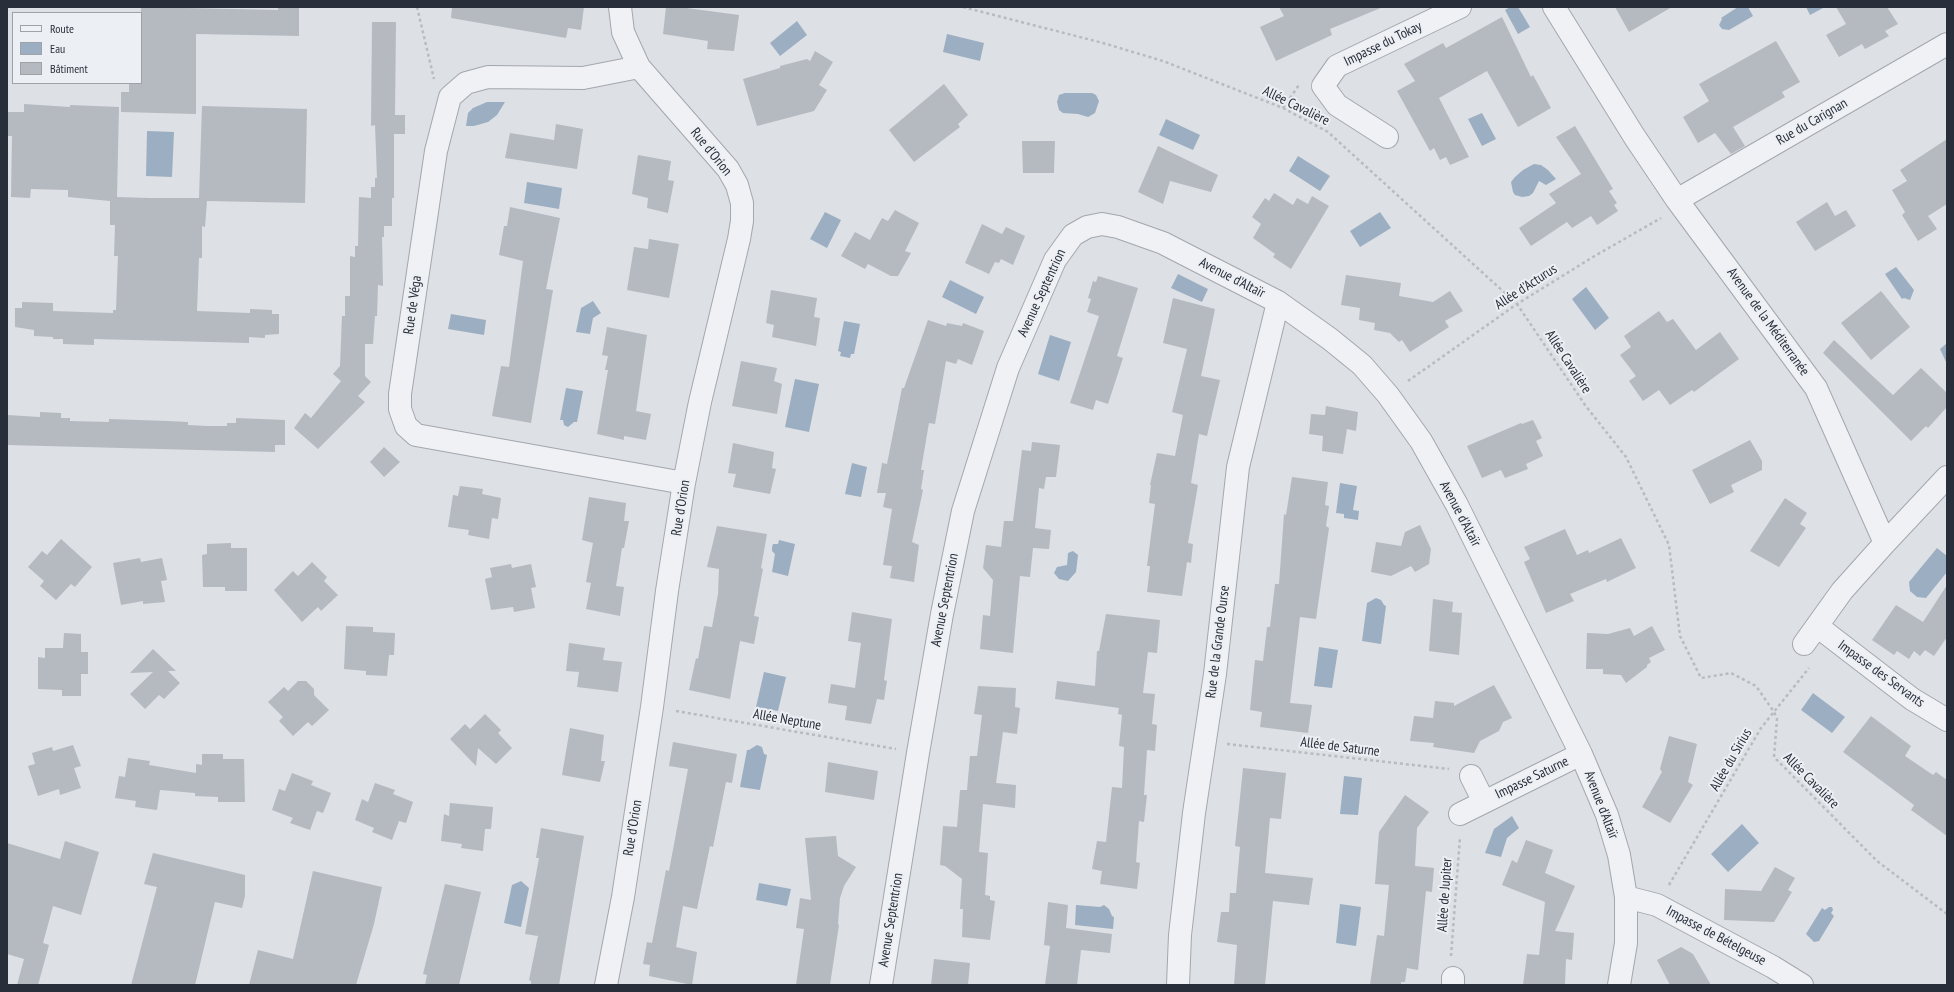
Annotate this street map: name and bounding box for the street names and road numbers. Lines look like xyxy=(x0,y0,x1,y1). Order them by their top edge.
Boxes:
street label: Impasse du Tokay xyxy=(1341,18,1425,70)
street label: Allée Cavalière xyxy=(1260,83,1332,129)
street label: Rue du Carignan xyxy=(1773,95,1851,149)
street label: Rue d'Orion xyxy=(687,125,735,179)
street label: Avenue Septentrion xyxy=(1014,246,1070,340)
street label: Avenue d'Altaïr xyxy=(1196,254,1268,302)
street label: Allée d'Acturus xyxy=(1492,261,1560,313)
street label: Avenue de la Méditerranée xyxy=(1723,265,1813,379)
street label: Rue de Véga xyxy=(401,274,425,336)
street label: Allée Cavalière xyxy=(1541,327,1595,397)
street label: Avenue d'Altaïr xyxy=(1436,478,1484,550)
street label: Rue d'Orion xyxy=(668,479,694,537)
street label: Avenue Septentrion xyxy=(928,552,962,648)
street label: Rue de la Grande Ourse xyxy=(1203,585,1233,699)
street label: Impasse des Servants xyxy=(1834,637,1928,711)
street label: Allée Neptune xyxy=(752,706,822,734)
street label: Allée du Sirius xyxy=(1706,726,1756,794)
street label: Allée de Saturne xyxy=(1299,734,1381,760)
street label: Allée Cavalière xyxy=(1780,750,1842,812)
street label: Impasse Saturne xyxy=(1493,753,1571,803)
street label: Avenue d'Altaïr xyxy=(1580,768,1622,842)
street label: Rue d'Orion xyxy=(620,799,646,857)
street label: Allée de Jupiter xyxy=(1434,857,1456,933)
street label: Avenue Septentrion xyxy=(875,872,907,968)
street label: Impasse de Bételgeuse xyxy=(1663,903,1769,969)

